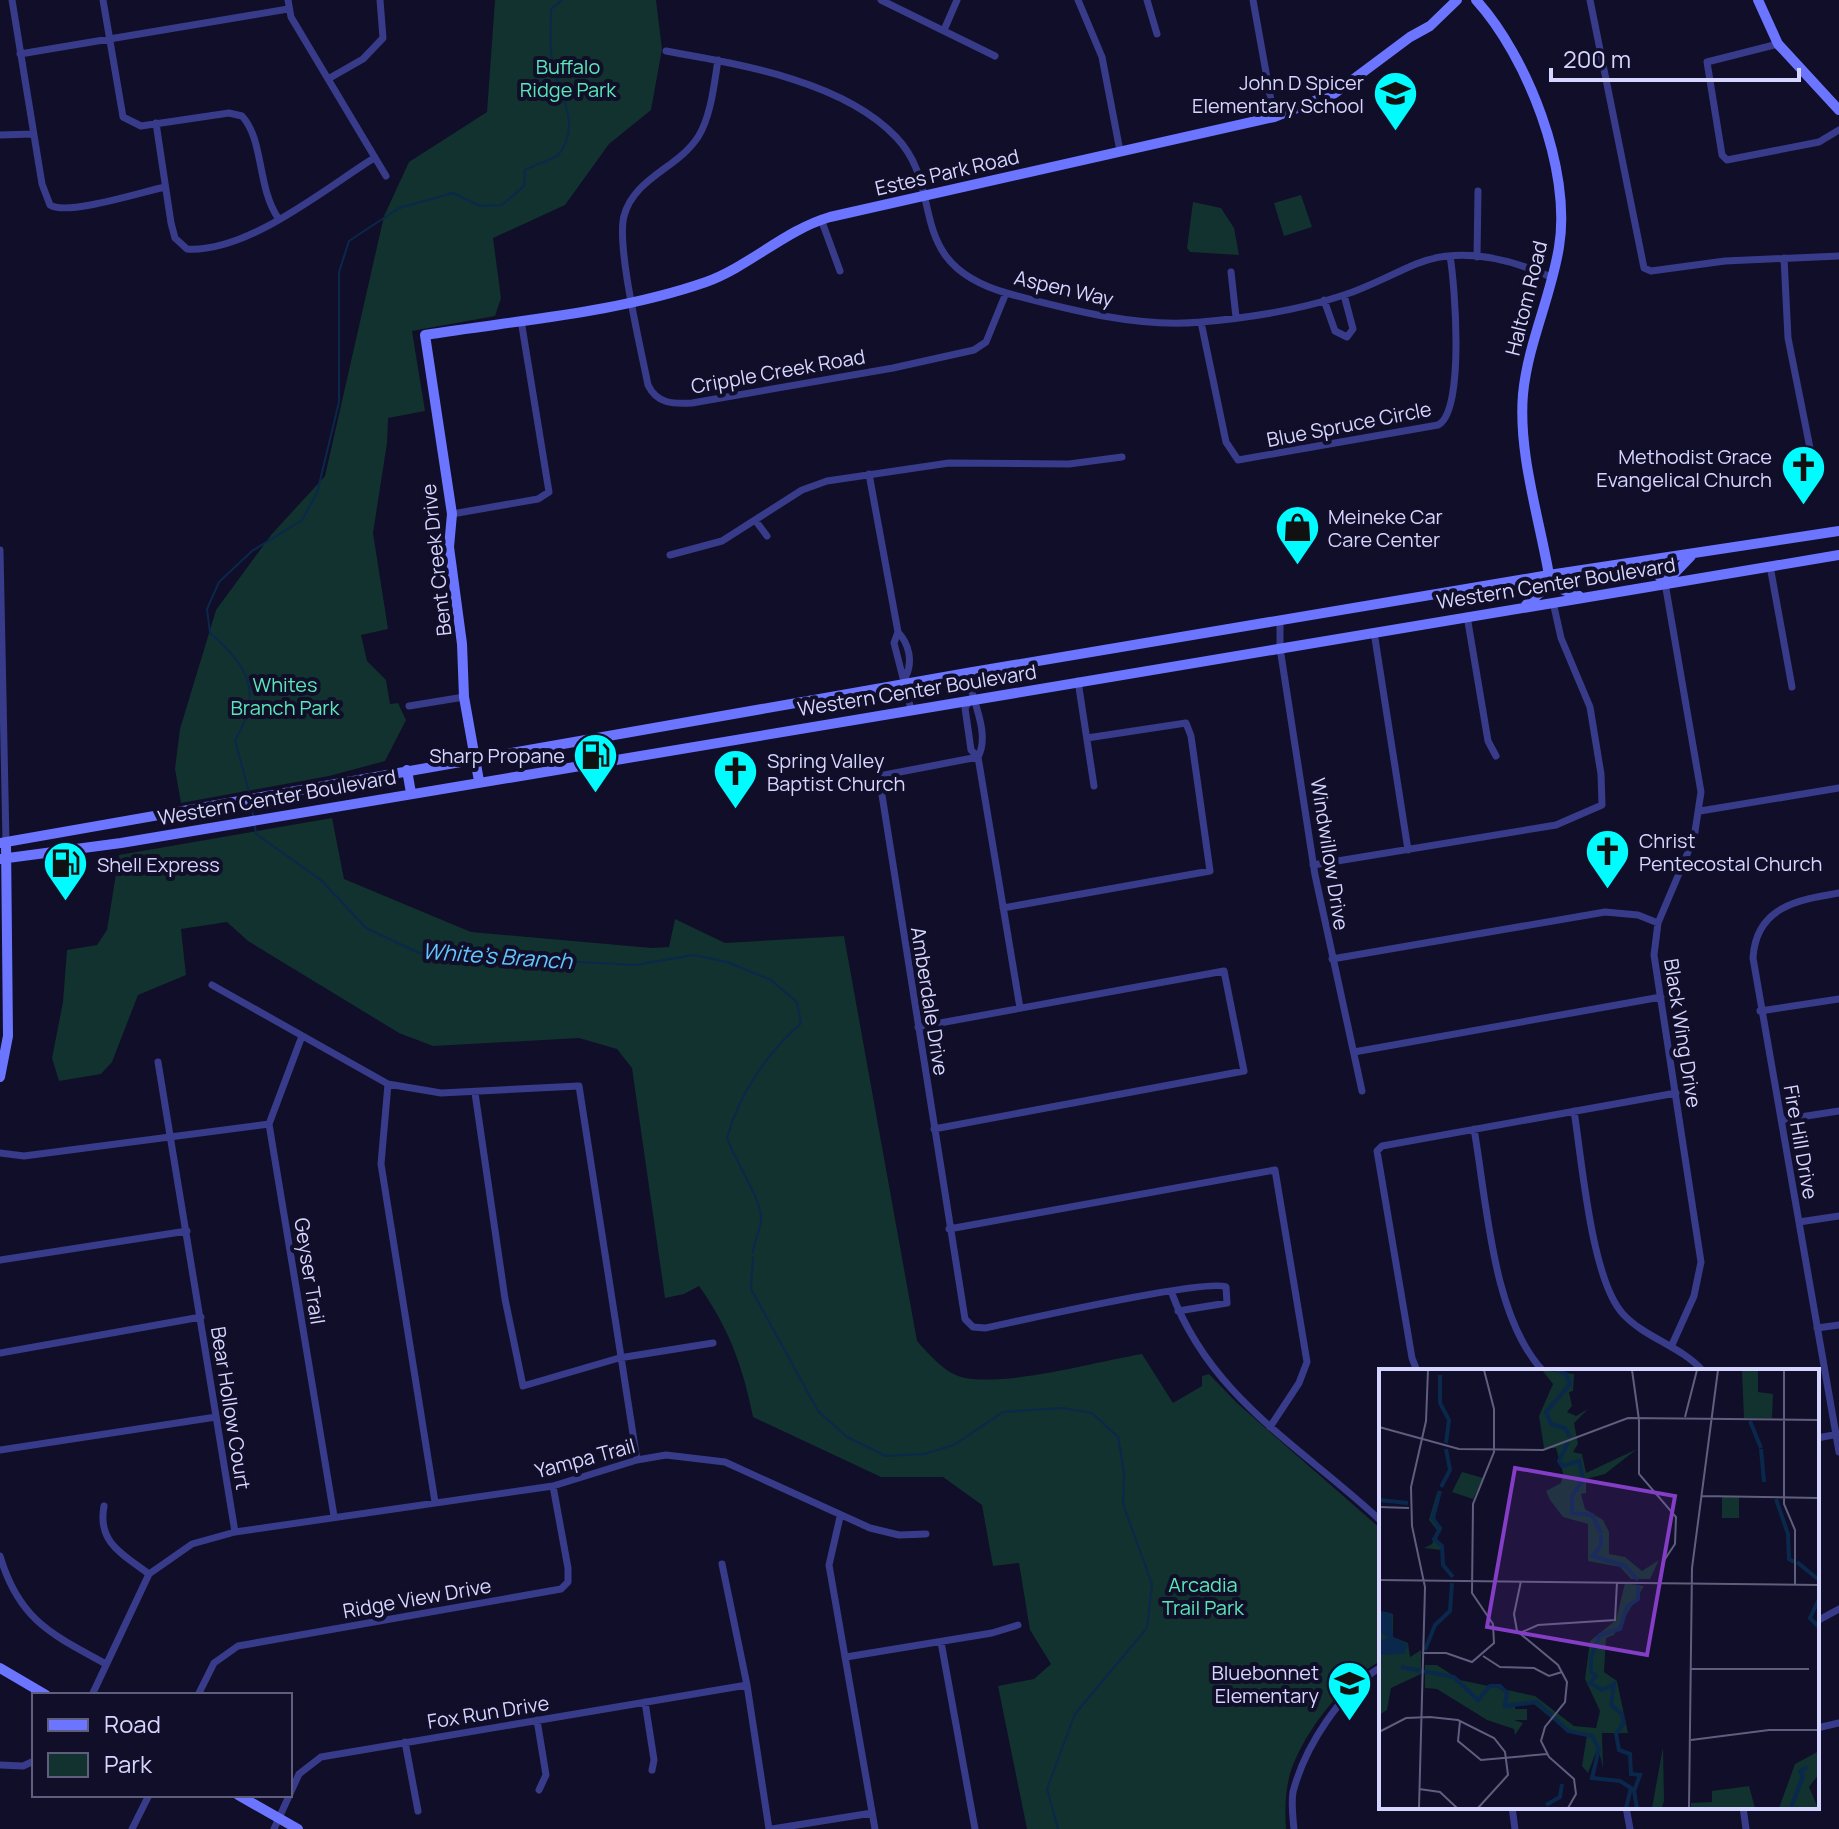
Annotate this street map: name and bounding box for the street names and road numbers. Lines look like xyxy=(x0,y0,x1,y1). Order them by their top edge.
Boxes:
street label: Estes Park Road xyxy=(872,142,1022,202)
street label: Haltom Road xyxy=(1499,238,1553,358)
street label: Aspen Way xyxy=(1012,263,1117,313)
street label: Cripple Creek Road xyxy=(689,342,867,400)
street label: Blue Spruce Circle xyxy=(1264,395,1434,453)
street label: Bent Creek Drive xyxy=(415,483,457,637)
street label: Western Center Boulevard xyxy=(1435,551,1677,615)
street label: Western Center Boulevard xyxy=(796,658,1038,722)
street label: Western Center Boulevard xyxy=(156,763,398,831)
street label: Windwillow Drive xyxy=(1305,776,1355,932)
street label: Amberdale Drive xyxy=(905,925,955,1077)
street label: Black Wing Drive xyxy=(1658,957,1708,1109)
street label: Fire Hill Drive xyxy=(1778,1083,1824,1201)
street label: Geyser Trail xyxy=(288,1216,332,1326)
street label: Bear Hollow Court xyxy=(205,1324,257,1492)
street label: Yampa Trail xyxy=(532,1432,638,1484)
street label: Ridge View Drive xyxy=(341,1572,493,1624)
street label: Fox Run Drive xyxy=(425,1689,551,1735)

